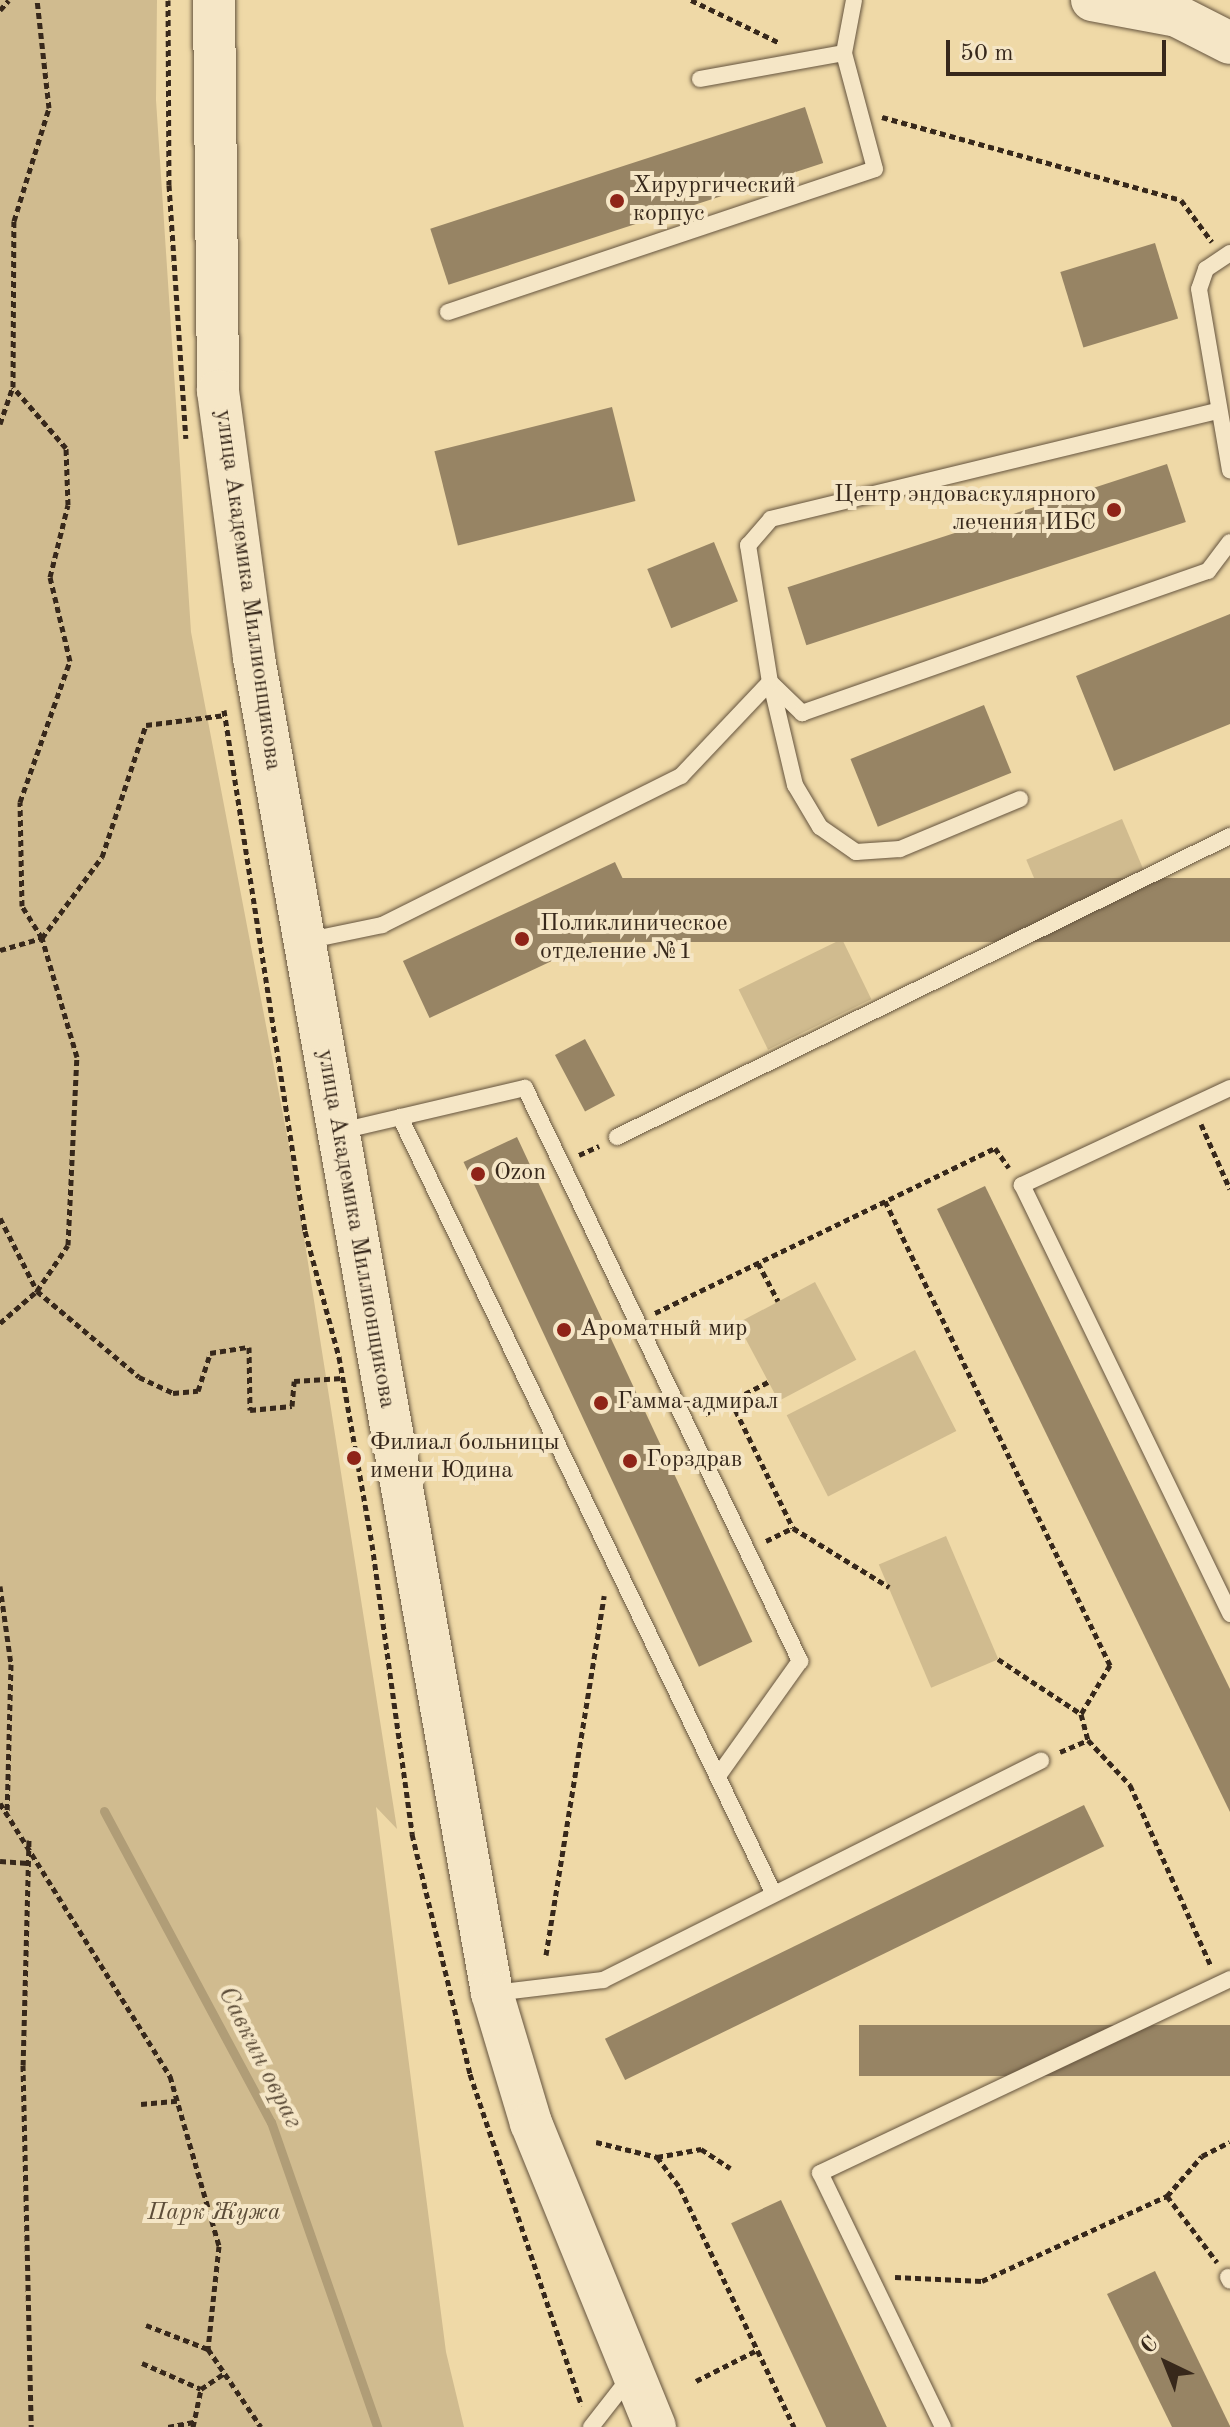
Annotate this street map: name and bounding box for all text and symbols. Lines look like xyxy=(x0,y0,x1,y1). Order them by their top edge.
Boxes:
scale bar xyxy=(950,24,1170,74)
text: 50 m xyxy=(960,42,1014,66)
place label: Хирургический корпус xyxy=(633,173,796,229)
marker: Хирургический корпус xyxy=(608,192,626,210)
street label: улица Академика Миллионщикова xyxy=(207,408,287,772)
place label: Центр эндоваскулярного лечения ИБС xyxy=(834,482,1096,538)
marker: Центр эндоваскулярного лечения ИБС xyxy=(1103,499,1125,521)
place label: Поликлиническое отделение №1 xyxy=(540,911,727,967)
marker: Поликлиническое отделение №1 xyxy=(511,928,533,950)
street label: улица Академика Миллионщикова xyxy=(309,1047,401,1411)
place label: Ozon xyxy=(494,1160,546,1188)
marker: Ozon xyxy=(469,1165,487,1183)
place label: Ароматный мир xyxy=(580,1316,747,1344)
marker: Ароматный мир xyxy=(555,1321,573,1339)
place label: Гамма-адмирал xyxy=(617,1389,778,1417)
marker: Гамма-адмирал xyxy=(592,1394,610,1412)
place label: Филиал больницы имени Юдина xyxy=(370,1430,560,1486)
place label: Горздрав xyxy=(646,1447,742,1475)
marker: Филиал больницы имени Юдина xyxy=(345,1449,363,1467)
marker: Горздрав xyxy=(621,1452,639,1470)
water label: Савкин овраг xyxy=(210,1982,308,2134)
park label: Парк Жужа xyxy=(147,2200,281,2228)
north arrow xyxy=(1126,2323,1206,2403)
text: С xyxy=(1137,2332,1162,2358)

